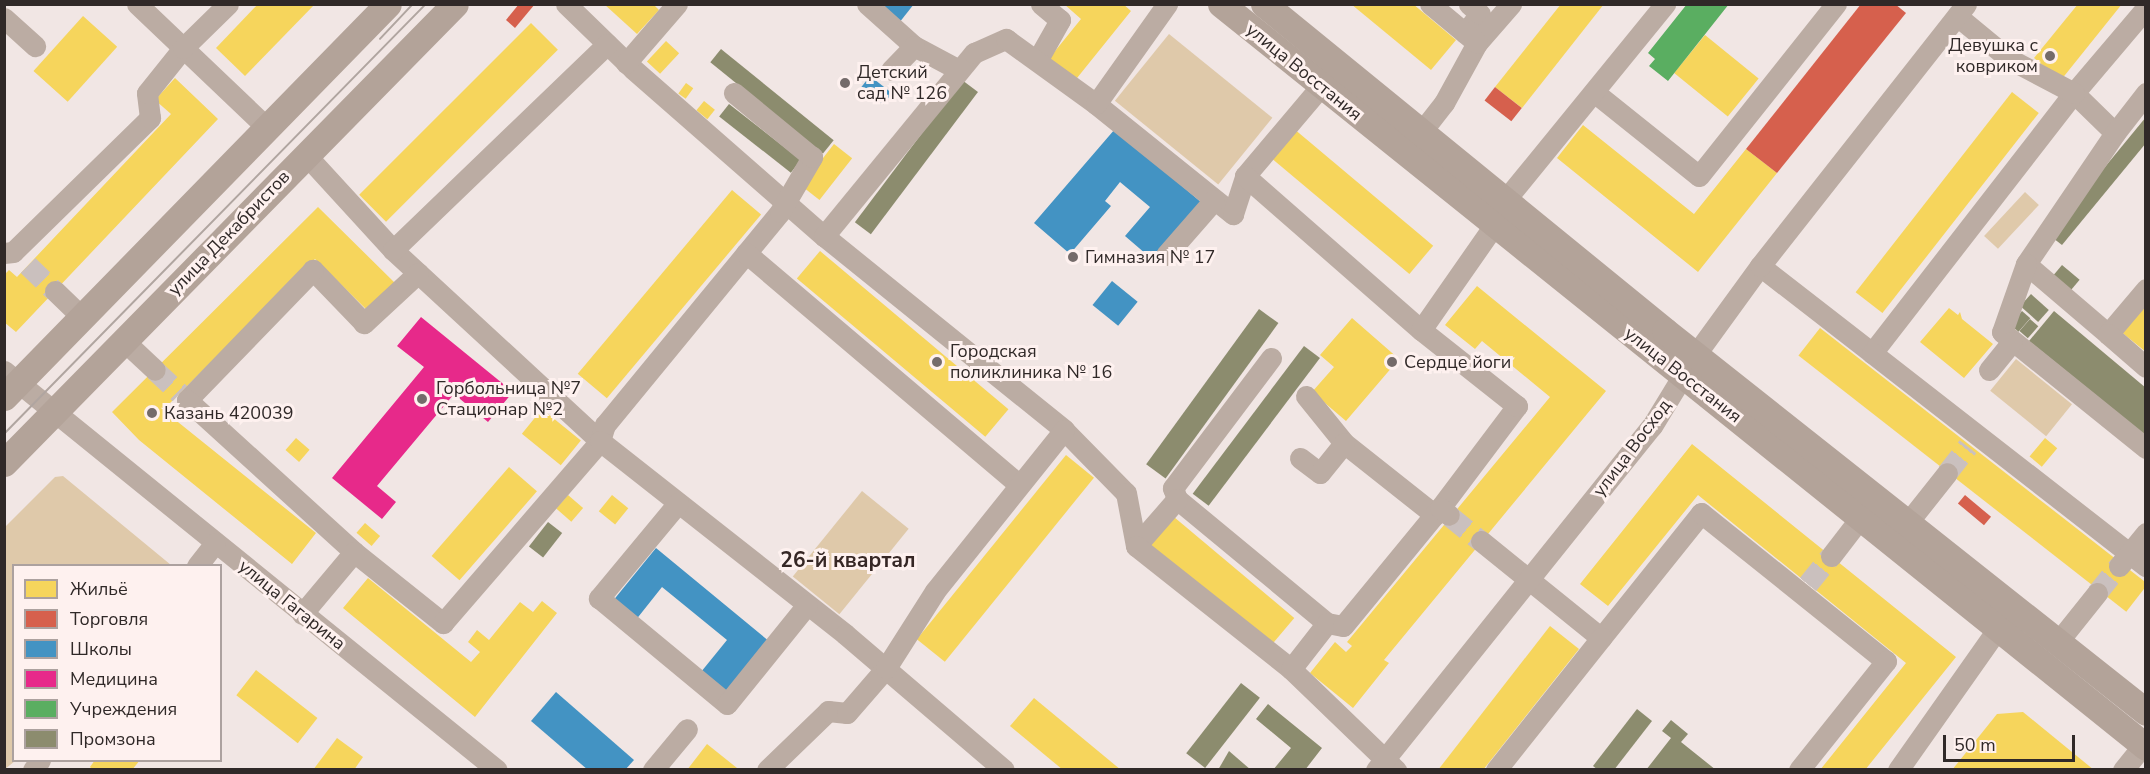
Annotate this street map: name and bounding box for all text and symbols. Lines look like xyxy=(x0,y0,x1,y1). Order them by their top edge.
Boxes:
street label: улица Восстания xyxy=(1242,19,1366,125)
place label: Девушка с ковриком xyxy=(1948,35,2038,78)
marker: Девушка с ковриком xyxy=(2043,49,2057,63)
place label: Детский сад № 126 xyxy=(857,62,947,104)
marker: Детский сад № 126 xyxy=(838,76,852,90)
street label: улица Декабристов xyxy=(164,166,294,300)
place label: Гимназия № 17 xyxy=(1085,246,1215,268)
marker: Гимназия № 17 xyxy=(1066,250,1080,264)
street label: улица Восстания xyxy=(1620,323,1746,427)
place label: Городская поликлиника № 16 xyxy=(950,341,1112,384)
place label: Сердце йоги xyxy=(1404,351,1511,373)
marker: Городская поликлиника № 16 xyxy=(928,353,946,371)
marker: Сердце йоги xyxy=(1385,355,1399,369)
place label: Горбольница №7 Стационар №2 xyxy=(436,378,581,420)
marker: Горбольница №7 Стационар №2 xyxy=(413,390,431,408)
street label: улица Восход xyxy=(1588,395,1676,501)
place label: Казань 420039 xyxy=(164,402,294,424)
marker: Казань 420039 xyxy=(145,406,159,420)
district label: 26-й квартал xyxy=(780,547,916,573)
street label: улица Гагарина xyxy=(234,555,350,655)
legend xyxy=(12,564,222,762)
text: Жильё xyxy=(70,577,128,601)
text: Торговля xyxy=(70,607,148,631)
text: Школы xyxy=(70,637,132,661)
text: Медицина xyxy=(70,667,158,691)
text: Учреждения xyxy=(70,697,177,721)
scale bar xyxy=(1946,723,2078,761)
text: Промзона xyxy=(70,727,156,751)
text: 50 m xyxy=(1954,733,1996,757)

